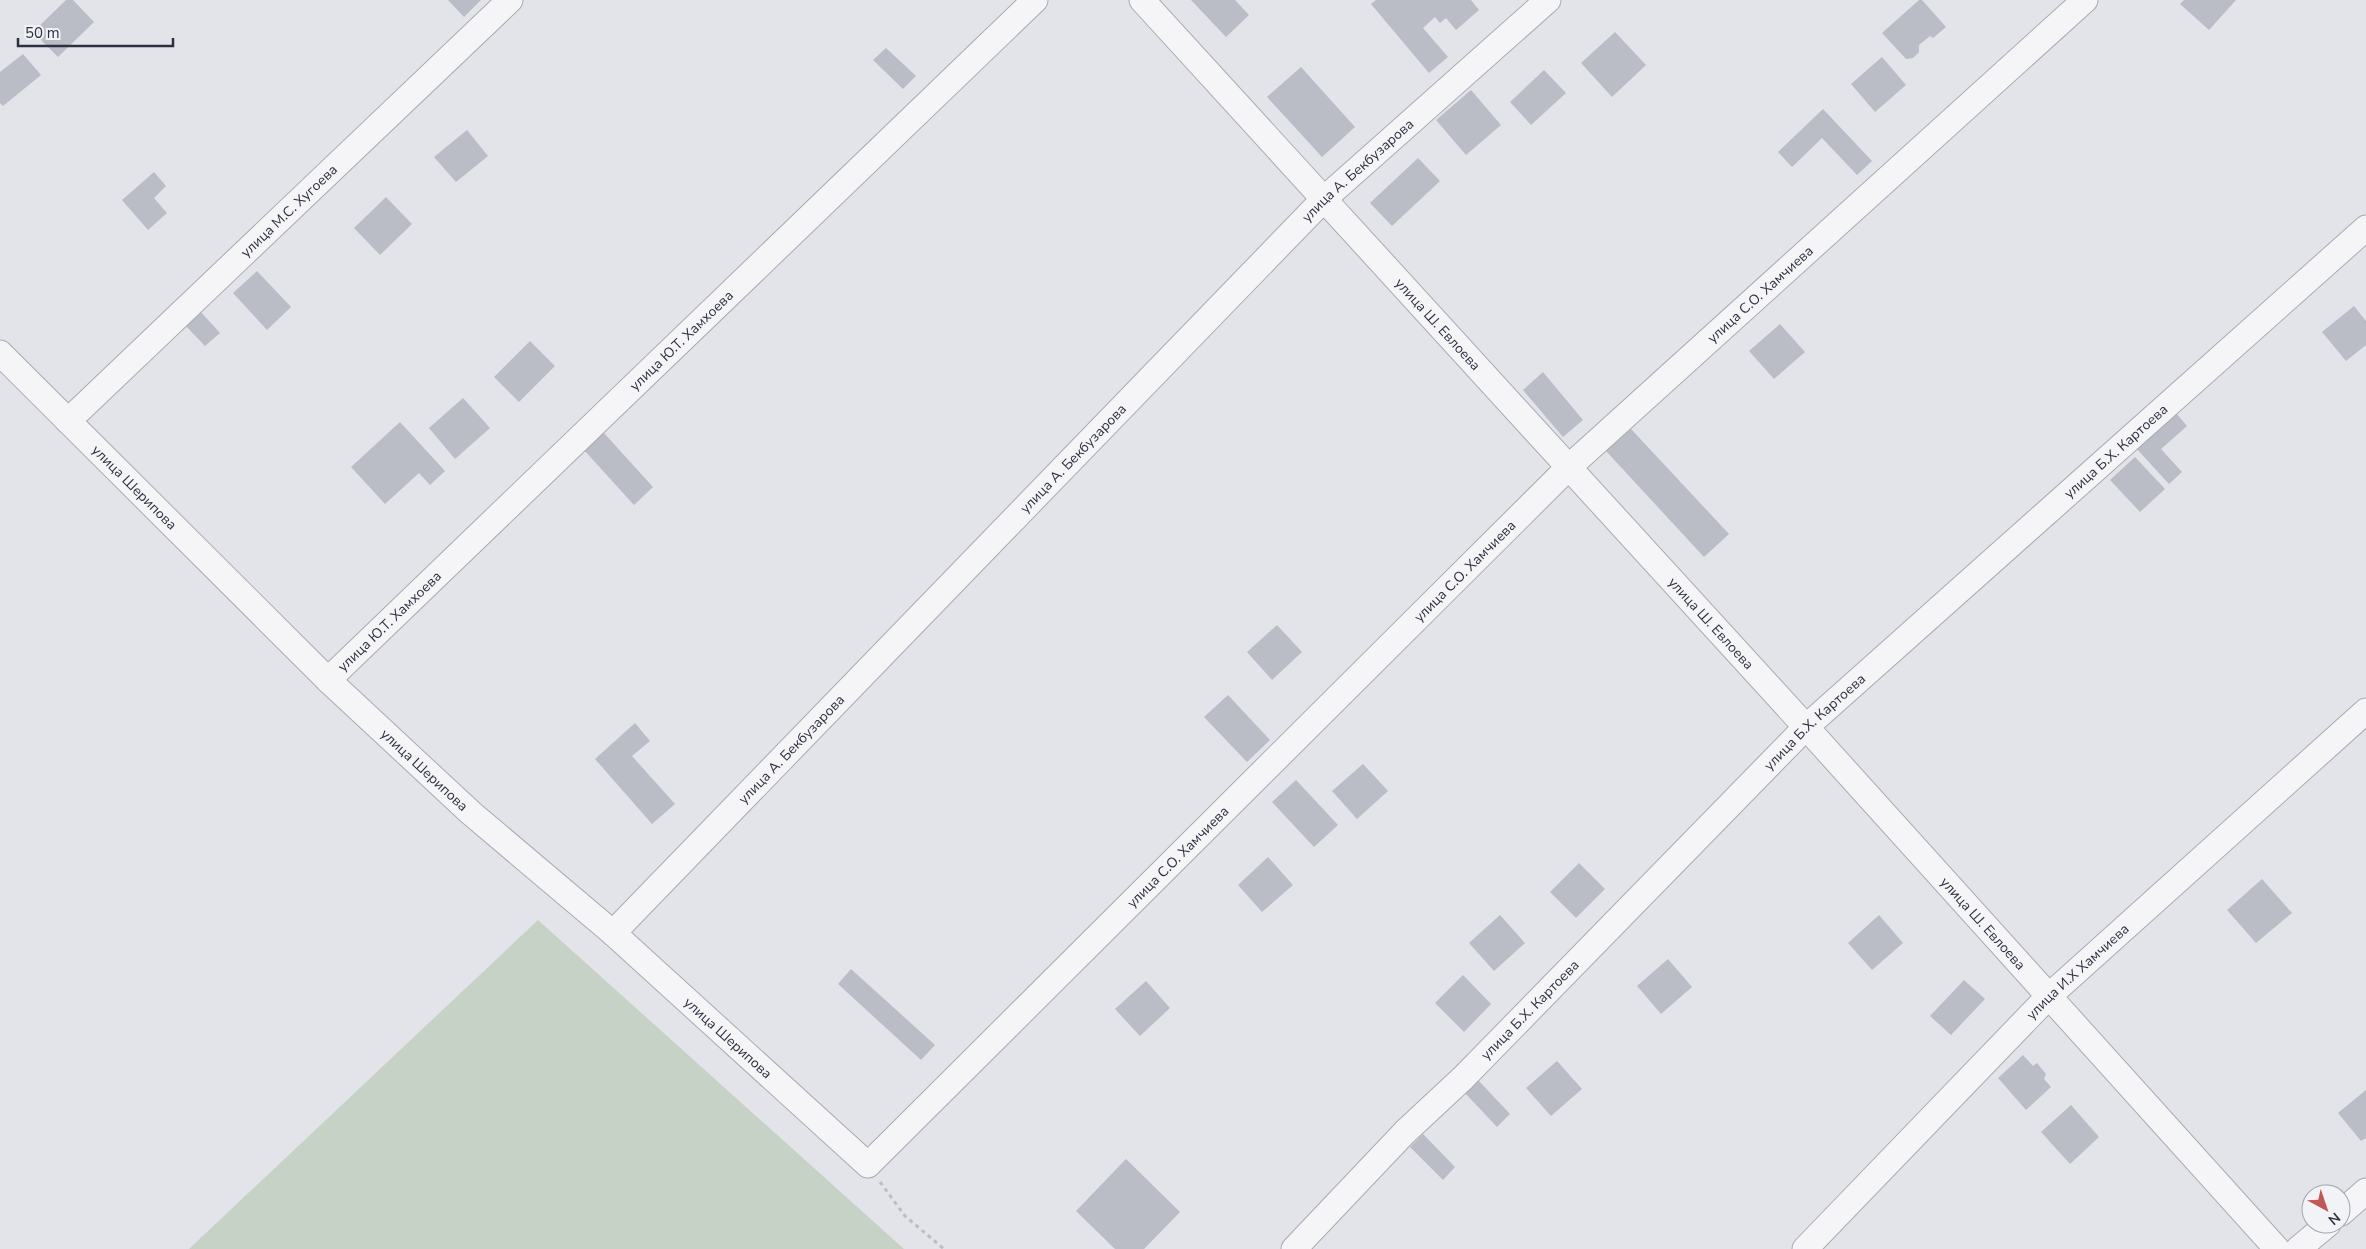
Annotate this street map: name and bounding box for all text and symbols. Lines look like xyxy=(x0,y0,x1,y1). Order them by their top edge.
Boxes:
scale bar xyxy=(18,15,172,47)
text: 50 m xyxy=(25,23,60,43)
street label: улица А. Бекбузарова xyxy=(1297,114,1418,226)
street label: улица М.С. Хугоева xyxy=(236,160,341,261)
street label: улица С.О. Хамчиева xyxy=(1703,241,1817,347)
street label: улица Ш. Евлоева xyxy=(1391,274,1485,374)
street label: улица Ю.Т. Хамхоева xyxy=(625,286,737,395)
street label: улица А. Бекбузарова xyxy=(1016,399,1130,517)
street label: улица Б.Х. Картоева xyxy=(2060,400,2172,502)
street label: улица Шерипова xyxy=(88,441,181,534)
street label: улица С.О. Хамчиева xyxy=(1409,516,1520,626)
street label: улица Ю.Т. Хамхоева xyxy=(333,567,445,675)
street label: улица Ш. Евлоева xyxy=(1664,573,1758,673)
street label: улица Б.Х. Картоева xyxy=(1759,669,1869,774)
street label: улица А. Бекбузарова xyxy=(734,690,849,808)
street label: улица Шерипова xyxy=(377,724,472,815)
street label: улица С.О. Хамчиева xyxy=(1122,802,1233,912)
street label: улица Ш. Евлоева xyxy=(1936,873,2030,974)
street label: улица И.Х Хамчиева xyxy=(2022,919,2133,1024)
street label: улица Б.Х. Картоева xyxy=(1476,955,1583,1064)
street label: улица Шерипова xyxy=(680,993,776,1083)
north arrow xyxy=(2301,1184,2351,1234)
text: N xyxy=(2324,1208,2344,1229)

